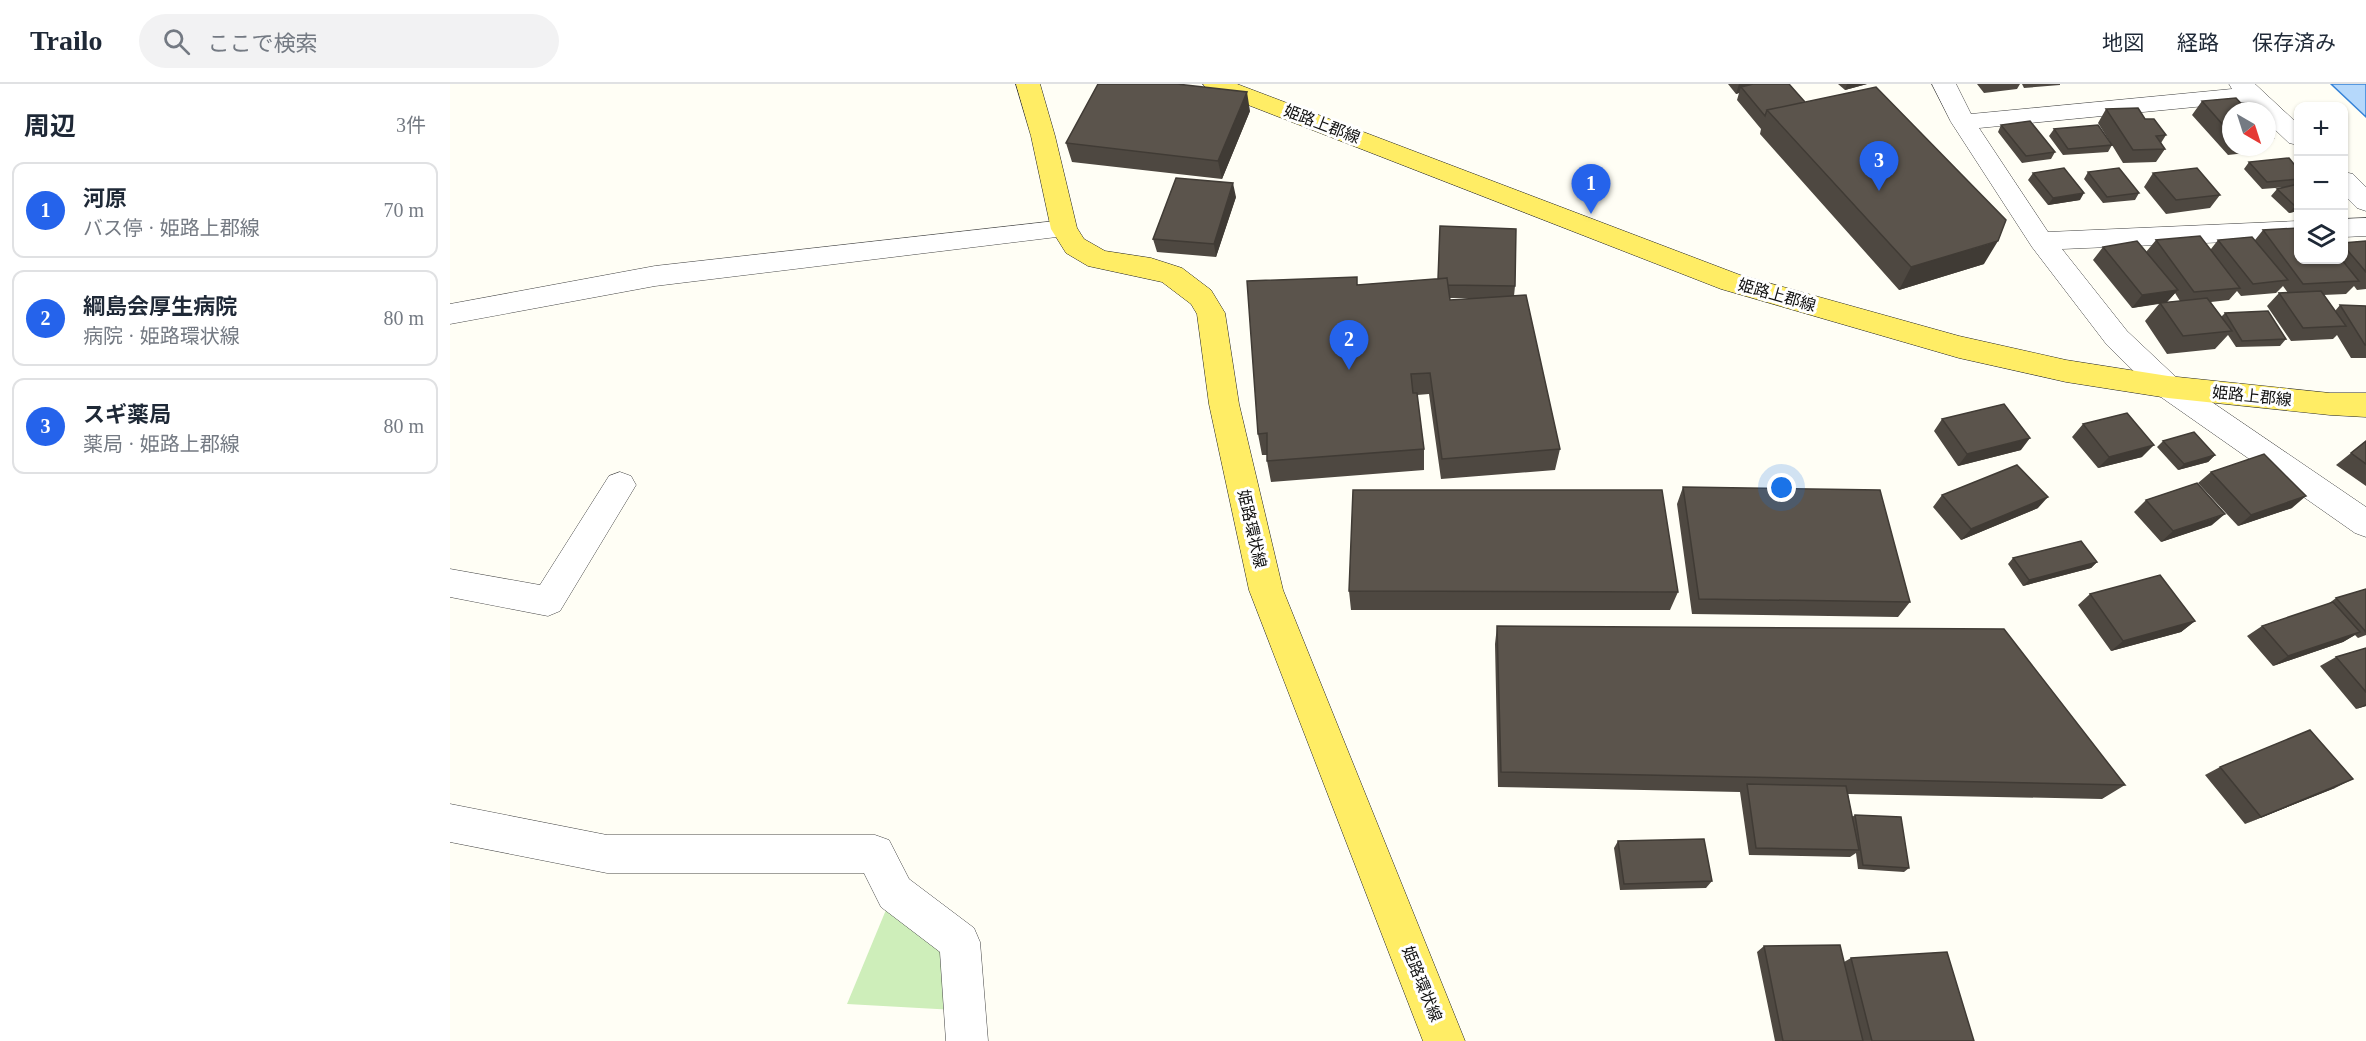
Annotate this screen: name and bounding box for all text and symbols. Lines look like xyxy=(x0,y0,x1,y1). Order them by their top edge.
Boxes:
search box xyxy=(139,14,559,68)
text: Trailo xyxy=(30,25,103,56)
icon: search xyxy=(160,25,193,58)
text: ここで検索 xyxy=(208,31,318,56)
text: 地図 xyxy=(2102,31,2144,55)
text: 経路 xyxy=(2177,31,2219,55)
text: 保存済み xyxy=(2252,31,2336,55)
street label: 姫路上郡線 xyxy=(1282,102,1362,146)
north arrow xyxy=(2222,102,2276,156)
map controls xyxy=(2294,102,2348,264)
button: + xyxy=(2294,102,2348,156)
text: 周辺 xyxy=(24,112,76,141)
text: 3件 xyxy=(396,114,426,136)
pin: 3 xyxy=(1860,141,1898,191)
button: − xyxy=(2294,156,2348,210)
pin: 1 xyxy=(1572,164,1610,214)
text: 河原 xyxy=(83,186,127,211)
text: 1 xyxy=(41,199,51,221)
text: 70 m xyxy=(383,199,424,221)
button: layers xyxy=(2294,210,2348,264)
text: バス停 · 姫路上郡線 xyxy=(83,217,260,239)
street label: 姫路上郡線 xyxy=(1736,276,1818,314)
text: 綱島会厚生病院 xyxy=(83,294,237,319)
text: 2 xyxy=(41,307,51,329)
text: 80 m xyxy=(383,307,424,329)
pin: 2 xyxy=(1330,320,1368,370)
text: 病院 · 姫路環状線 xyxy=(83,325,240,347)
street label: 姫路上郡線 xyxy=(2211,383,2293,409)
text: スギ薬局 xyxy=(83,402,171,427)
text: 3 xyxy=(41,415,51,437)
text: 80 m xyxy=(383,415,424,437)
text: 薬局 · 姫路上郡線 xyxy=(83,433,240,455)
your location xyxy=(1767,473,1796,502)
street label: 姫路環状線 xyxy=(1235,488,1269,570)
street label: 姫路環状線 xyxy=(1399,944,1445,1024)

